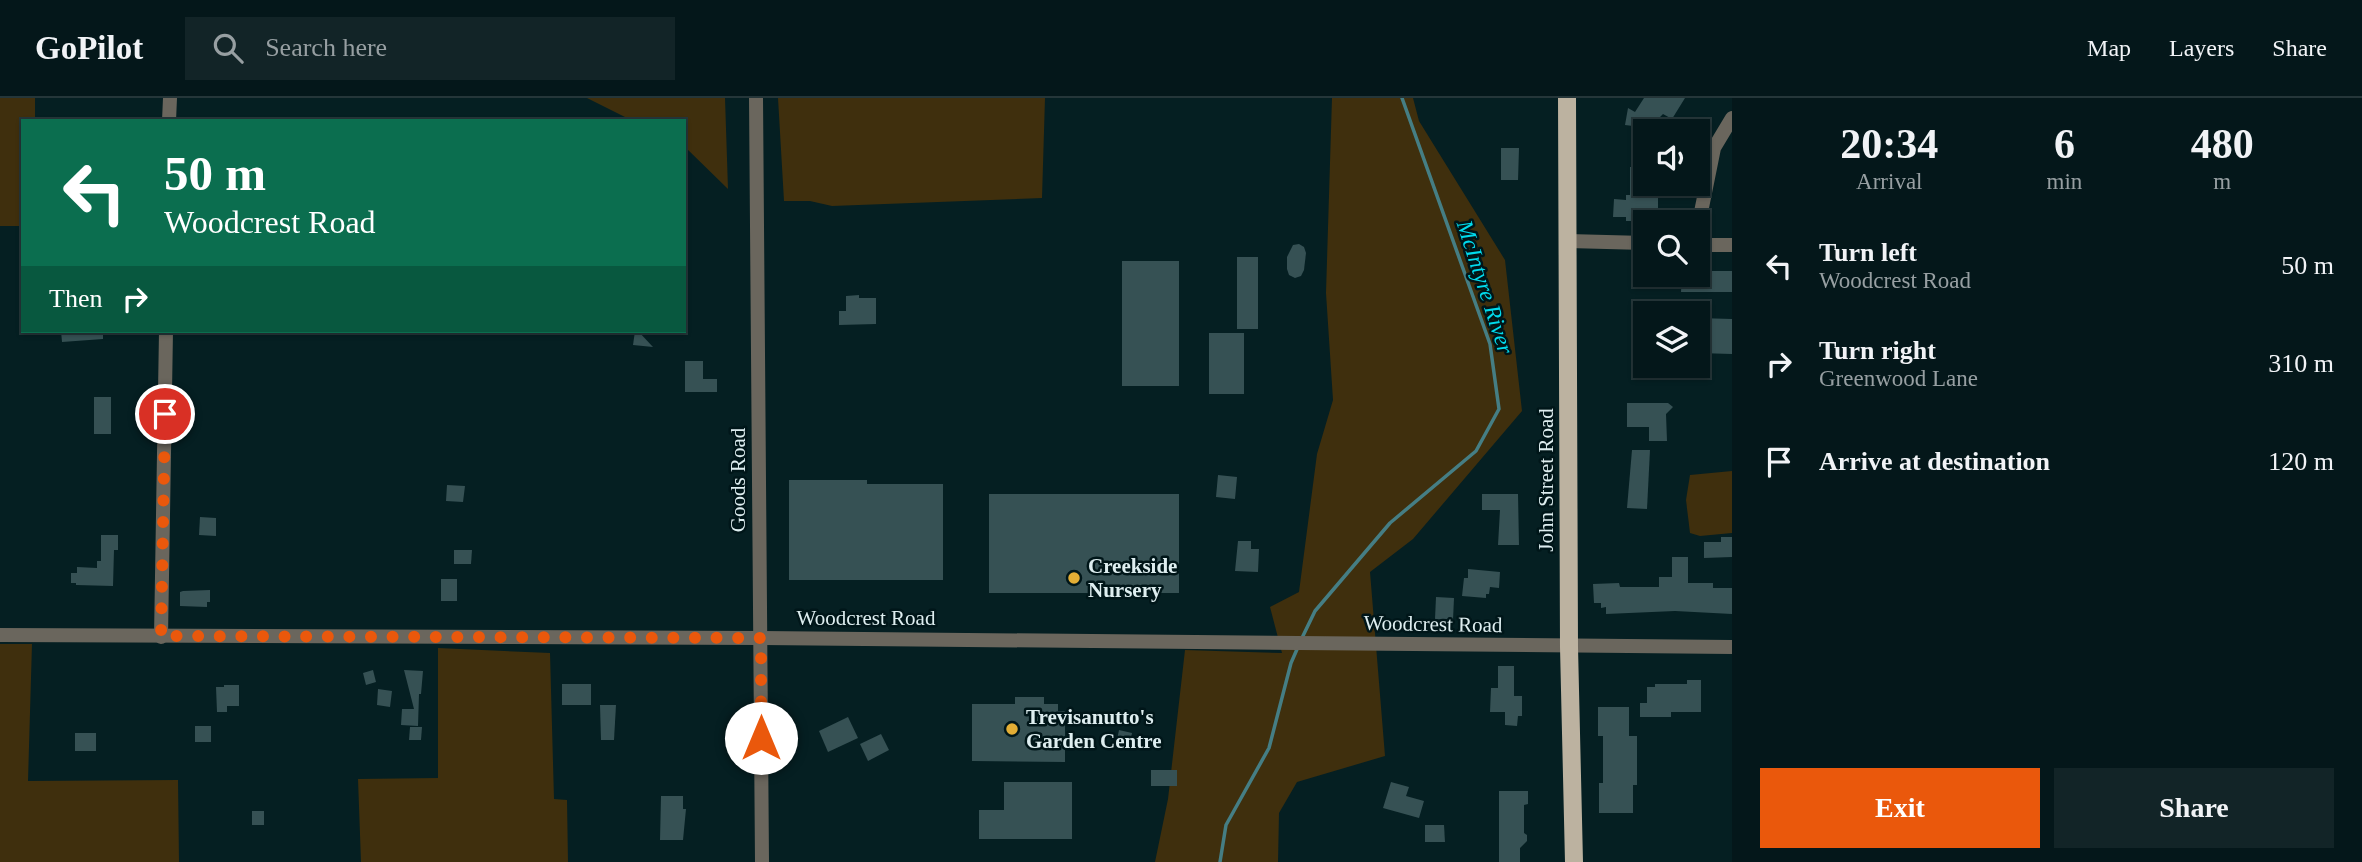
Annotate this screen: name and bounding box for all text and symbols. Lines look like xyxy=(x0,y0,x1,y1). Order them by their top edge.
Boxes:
search box xyxy=(185,17,675,80)
icon: search xyxy=(209,29,247,67)
text: GoPilot xyxy=(35,30,143,66)
text: Search here xyxy=(265,33,387,62)
text: Map xyxy=(2087,35,2131,61)
text: Layers xyxy=(2169,35,2234,61)
text: Share xyxy=(2272,35,2327,61)
map controls xyxy=(1633,119,1710,378)
button: sound xyxy=(1633,119,1710,196)
text: 20:34 xyxy=(1840,121,1938,167)
text: 6 xyxy=(2054,121,2075,167)
text: 480 xyxy=(2191,121,2254,167)
text: 50 m xyxy=(164,146,266,201)
icon: left xyxy=(49,147,140,238)
text: Arrival xyxy=(1856,169,1923,194)
text: min xyxy=(2047,169,2082,194)
text: m xyxy=(2213,169,2231,194)
text: Woodcrest Road xyxy=(164,204,376,240)
button: search xyxy=(1633,210,1710,287)
water label: McIntyre River xyxy=(1451,216,1519,358)
text: Turn left xyxy=(1819,238,1917,267)
icon: left xyxy=(1760,247,1798,285)
text: 50 m xyxy=(2281,251,2334,280)
text: Woodcrest Road xyxy=(1819,268,1971,293)
icon: right xyxy=(116,280,154,318)
text: Then xyxy=(49,284,102,313)
button: layers xyxy=(1633,301,1710,378)
text: Turn right xyxy=(1819,336,1936,365)
icon: right xyxy=(1760,345,1798,383)
text: 310 m xyxy=(2268,349,2334,378)
text: Greenwood Lane xyxy=(1819,366,1978,391)
pin xyxy=(135,384,195,444)
icon: arrive xyxy=(146,395,184,433)
street label: John Street Road xyxy=(1534,408,1558,552)
street label: Goods Road xyxy=(726,427,750,532)
icon: arrive xyxy=(1760,443,1798,481)
text: Arrive at destination xyxy=(1819,447,2050,476)
text: 120 m xyxy=(2268,447,2334,476)
place label: Creekside Nursery xyxy=(1088,554,1177,602)
marker: Creekside Nursery xyxy=(1066,570,1082,586)
street label: Woodcrest Road xyxy=(797,606,936,630)
street label: Woodcrest Road xyxy=(1363,611,1503,637)
position arrow xyxy=(724,701,798,775)
place label: Trevisanutto's Garden Centre xyxy=(1026,705,1162,753)
marker: Trevisanutto's Garden Centre xyxy=(1004,721,1020,737)
button: Exit xyxy=(1760,768,2040,848)
button: Share xyxy=(2054,768,2334,848)

